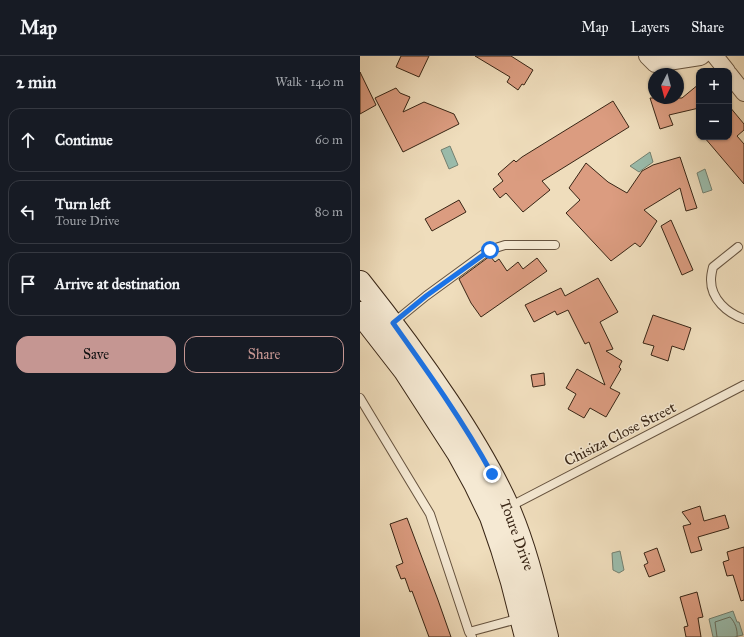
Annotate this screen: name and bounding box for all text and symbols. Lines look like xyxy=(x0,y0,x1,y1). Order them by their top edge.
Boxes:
text: Map xyxy=(20,16,57,39)
text: Map xyxy=(581,19,609,36)
text: Layers xyxy=(631,19,669,36)
text: Share xyxy=(691,19,724,36)
north arrow xyxy=(648,68,684,104)
map controls xyxy=(696,68,732,140)
button: + xyxy=(696,68,732,104)
text: 2 min xyxy=(16,72,56,93)
text: Walk · 140 m xyxy=(275,74,344,90)
button: − xyxy=(696,104,732,140)
icon: ahead xyxy=(17,129,39,151)
text: Continue xyxy=(55,131,113,149)
text: 60 m xyxy=(315,132,343,148)
text: Turn left xyxy=(55,195,111,213)
icon: left xyxy=(17,201,39,223)
text: 80 m xyxy=(315,204,343,220)
text: Toure Drive xyxy=(55,213,119,229)
route start xyxy=(481,241,499,259)
icon: arrive xyxy=(17,273,39,295)
text: Arrive at destination xyxy=(55,275,180,293)
button: Save xyxy=(16,336,176,373)
button: Share xyxy=(184,336,344,373)
street label: Chisiza Close Street xyxy=(561,398,679,470)
route end xyxy=(483,465,501,483)
street label: Toure Drive xyxy=(496,497,538,573)

